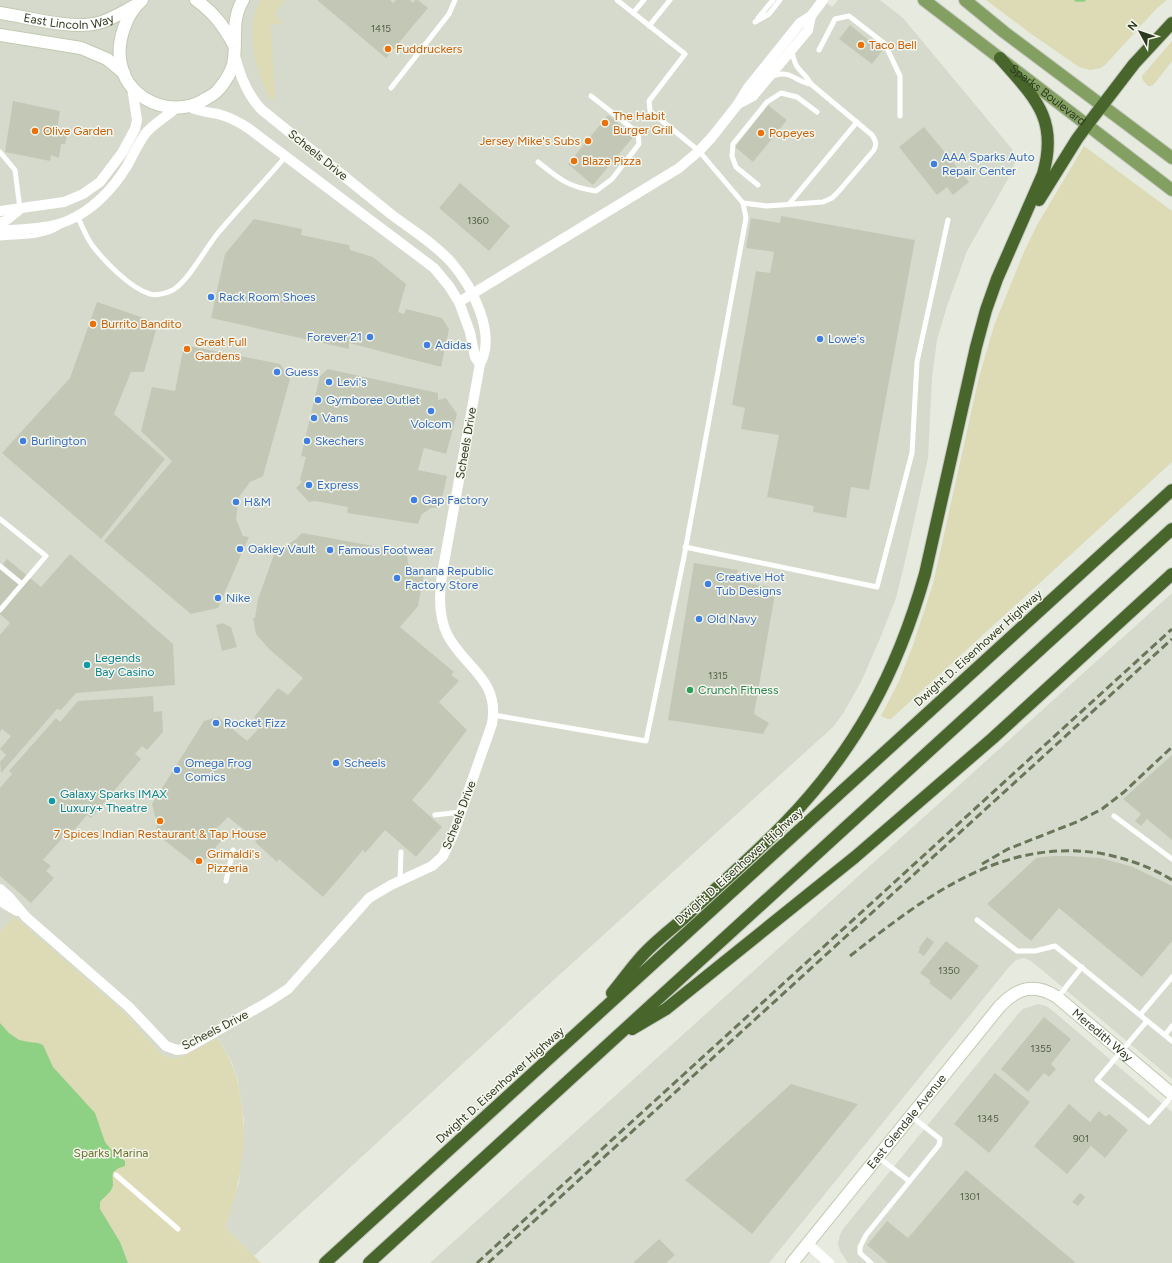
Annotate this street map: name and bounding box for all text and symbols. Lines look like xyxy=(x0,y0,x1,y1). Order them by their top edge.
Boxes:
street label: East Lincoln Way xyxy=(23,10,117,32)
north arrow xyxy=(1120,12,1160,52)
text: N xyxy=(1125,18,1140,33)
house number: 1415 xyxy=(371,22,391,35)
place label: Taco Bell xyxy=(869,38,917,52)
marker: Taco Bell xyxy=(856,40,866,50)
place label: Fuddruckers xyxy=(396,42,463,56)
marker: Fuddruckers xyxy=(383,44,393,54)
street label: Sparks Boulevard xyxy=(1007,61,1089,129)
place label: The Habit Burger Grill xyxy=(613,109,673,137)
marker: The Habit Burger Grill xyxy=(600,118,610,128)
place label: Olive Garden xyxy=(43,124,113,138)
marker: Olive Garden xyxy=(30,126,40,136)
place label: Popeyes xyxy=(769,126,815,140)
street label: Scheels Drive xyxy=(285,127,351,184)
marker: Popeyes xyxy=(756,128,766,138)
place label: Jersey Mike's Subs xyxy=(479,134,580,148)
marker: Jersey Mike's Subs xyxy=(583,136,593,146)
place label: AAA Sparks Auto Repair Center xyxy=(942,150,1035,178)
place label: Blaze Pizza xyxy=(582,154,641,168)
marker: Blaze Pizza xyxy=(569,156,579,166)
marker: AAA Sparks Auto Repair Center xyxy=(929,159,939,169)
house number: 1360 xyxy=(467,214,489,227)
place label: Rack Room Shoes xyxy=(219,290,316,304)
marker: Rack Room Shoes xyxy=(206,292,216,302)
place label: Burrito Bandito xyxy=(101,317,182,331)
marker: Burrito Bandito xyxy=(88,319,98,329)
place label: Forever 21 xyxy=(307,330,362,344)
marker: Forever 21 xyxy=(365,332,375,342)
place label: Lowe's xyxy=(828,332,865,346)
marker: Lowe's xyxy=(815,334,825,344)
place label: Great Full Gardens xyxy=(195,335,247,363)
place label: Adidas xyxy=(435,338,472,352)
marker: Adidas xyxy=(422,340,432,350)
marker: Great Full Gardens xyxy=(182,344,192,354)
place label: Guess xyxy=(285,365,319,379)
marker: Guess xyxy=(272,367,282,377)
place label: Levi's xyxy=(337,375,367,389)
marker: Levi's xyxy=(324,377,334,387)
place label: Gymboree Outlet xyxy=(326,393,420,407)
marker: Gymboree Outlet xyxy=(313,395,323,405)
marker: Volcom xyxy=(426,406,436,416)
street label: Scheels Drive xyxy=(453,406,479,480)
place label: Vans xyxy=(322,411,349,425)
marker: Vans xyxy=(309,413,319,423)
place label: Volcom xyxy=(410,417,452,431)
place label: Burlington xyxy=(31,434,87,448)
place label: Skechers xyxy=(315,434,364,448)
marker: Burlington xyxy=(18,436,28,446)
marker: Skechers xyxy=(302,436,312,446)
place label: Express xyxy=(317,478,359,492)
marker: Express xyxy=(304,480,314,490)
place label: Gap Factory xyxy=(422,493,489,507)
place label: H&M xyxy=(244,495,271,509)
marker: Gap Factory xyxy=(409,495,419,505)
marker: H&M xyxy=(231,497,241,507)
place label: Oakley Vault xyxy=(248,542,316,556)
place label: Famous Footwear xyxy=(338,543,434,557)
marker: Oakley Vault xyxy=(235,544,245,554)
marker: Famous Footwear xyxy=(325,545,335,555)
place label: Banana Republic Factory Store xyxy=(405,564,494,592)
place label: Creative Hot Tub Designs xyxy=(716,570,785,598)
marker: Banana Republic Factory Store xyxy=(392,573,402,583)
marker: Creative Hot Tub Designs xyxy=(703,579,713,589)
street label: Dwight D. Eisenhower Highway xyxy=(911,586,1045,709)
place label: Nike xyxy=(226,591,251,605)
marker: Nike xyxy=(213,593,223,603)
place label: Old Navy xyxy=(707,612,758,626)
marker: Old Navy xyxy=(694,614,704,624)
place label: Legends Bay Casino xyxy=(95,651,154,679)
marker: Legends Bay Casino xyxy=(82,660,92,670)
house number: 1315 xyxy=(708,669,728,682)
place label: Crunch Fitness xyxy=(698,683,779,697)
marker: Crunch Fitness xyxy=(685,685,695,695)
place label: Rocket Fizz xyxy=(224,716,286,730)
marker: Rocket Fizz xyxy=(211,718,221,728)
place label: Omega Frog Comics xyxy=(185,756,252,784)
place label: Scheels xyxy=(344,756,386,770)
marker: Scheels xyxy=(331,758,341,768)
marker: Omega Frog Comics xyxy=(172,765,182,775)
street label: Scheels Drive xyxy=(439,778,479,851)
place label: Galaxy Sparks IMAX Luxury+ Theatre xyxy=(60,787,168,815)
marker: Galaxy Sparks IMAX Luxury+ Theatre xyxy=(47,796,57,806)
street label: Dwight D. Eisenhower Highway xyxy=(672,804,806,927)
marker: 7 Spices Indian Restaurant & Tap House xyxy=(155,816,165,826)
place label: 7 Spices Indian Restaurant & Tap House xyxy=(54,827,267,841)
place label: Grimaldi's Pizzeria xyxy=(207,847,260,875)
marker: Grimaldi's Pizzeria xyxy=(194,856,204,866)
house number: 1350 xyxy=(938,964,960,977)
street label: Meredith Way xyxy=(1069,1006,1136,1065)
street label: Scheels Drive xyxy=(179,1007,251,1053)
street label: Dwight D. Eisenhower Highway xyxy=(433,1023,567,1146)
house number: 1355 xyxy=(1030,1042,1052,1055)
street label: East Glendale Avenue xyxy=(864,1071,949,1172)
house number: 1345 xyxy=(977,1112,999,1125)
house number: 901 xyxy=(1073,1132,1089,1145)
park label: Sparks Marina xyxy=(74,1146,148,1160)
house number: 1301 xyxy=(960,1190,980,1203)

